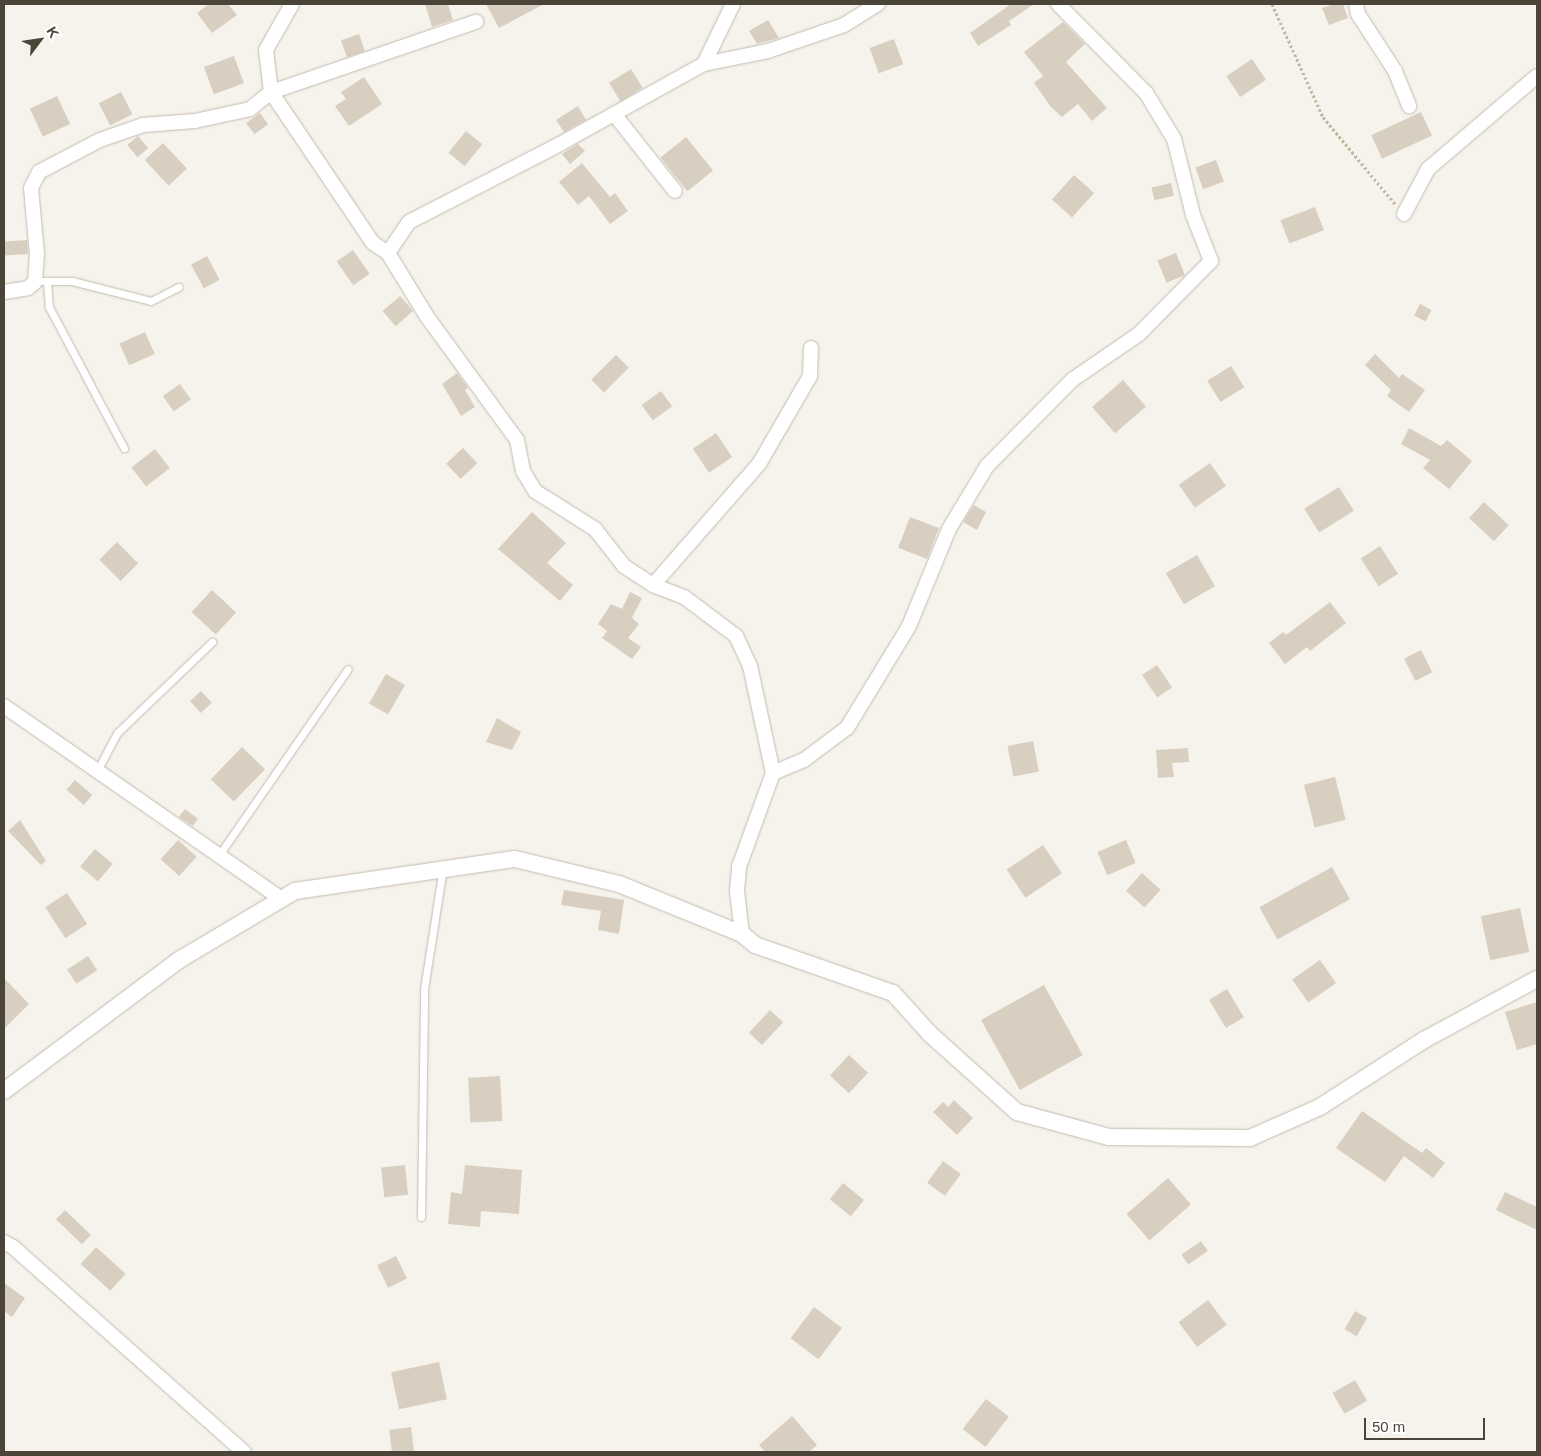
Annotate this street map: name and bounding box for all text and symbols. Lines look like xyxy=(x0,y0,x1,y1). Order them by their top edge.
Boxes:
north arrow xyxy=(15,15,65,65)
text: K xyxy=(43,24,62,41)
scale bar xyxy=(1366,1408,1487,1440)
text: 50 m xyxy=(1372,1418,1405,1435)

